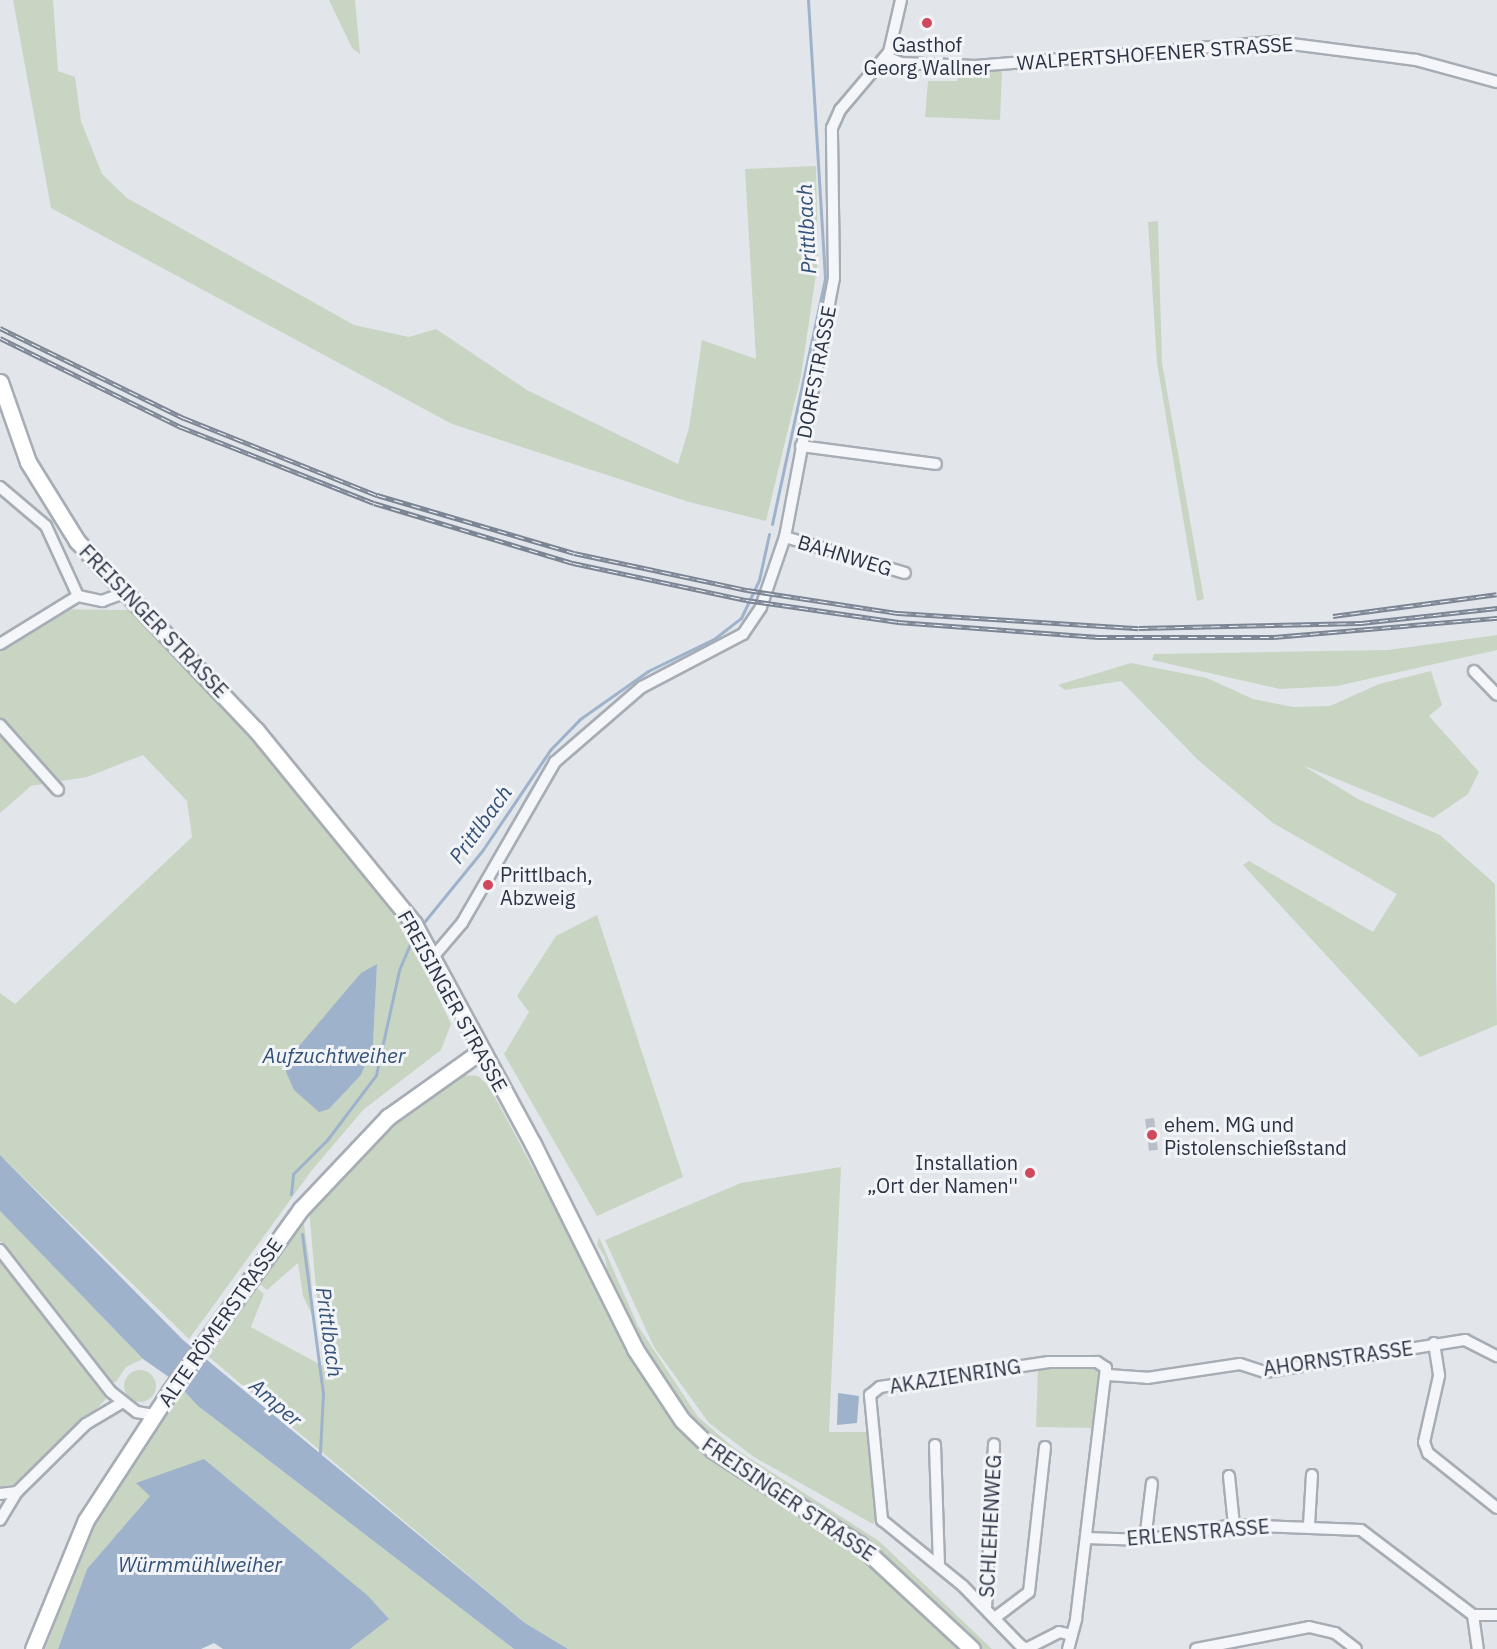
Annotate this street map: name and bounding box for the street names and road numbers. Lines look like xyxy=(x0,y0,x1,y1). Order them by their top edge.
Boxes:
street label: WALPERTSHOFENER STRASSE xyxy=(1016,31,1294,75)
street label: DORFSTRASSE xyxy=(791,304,841,440)
street label: BAHNWEG xyxy=(795,529,895,581)
street label: FREISINGER STRASSE xyxy=(75,539,233,703)
street label: FREISINGER STRASSE xyxy=(393,906,513,1096)
street label: ALTE RÖMERSTRASSE xyxy=(153,1233,287,1411)
street label: AHORNSTRASSE xyxy=(1261,1336,1415,1380)
street label: AKAZIENRING xyxy=(888,1354,1022,1398)
street label: FREISINGER STRASSE xyxy=(698,1432,880,1566)
street label: SCHLEHENWEG xyxy=(974,1454,1006,1598)
street label: ERLENSTRASSE xyxy=(1126,1514,1270,1550)

